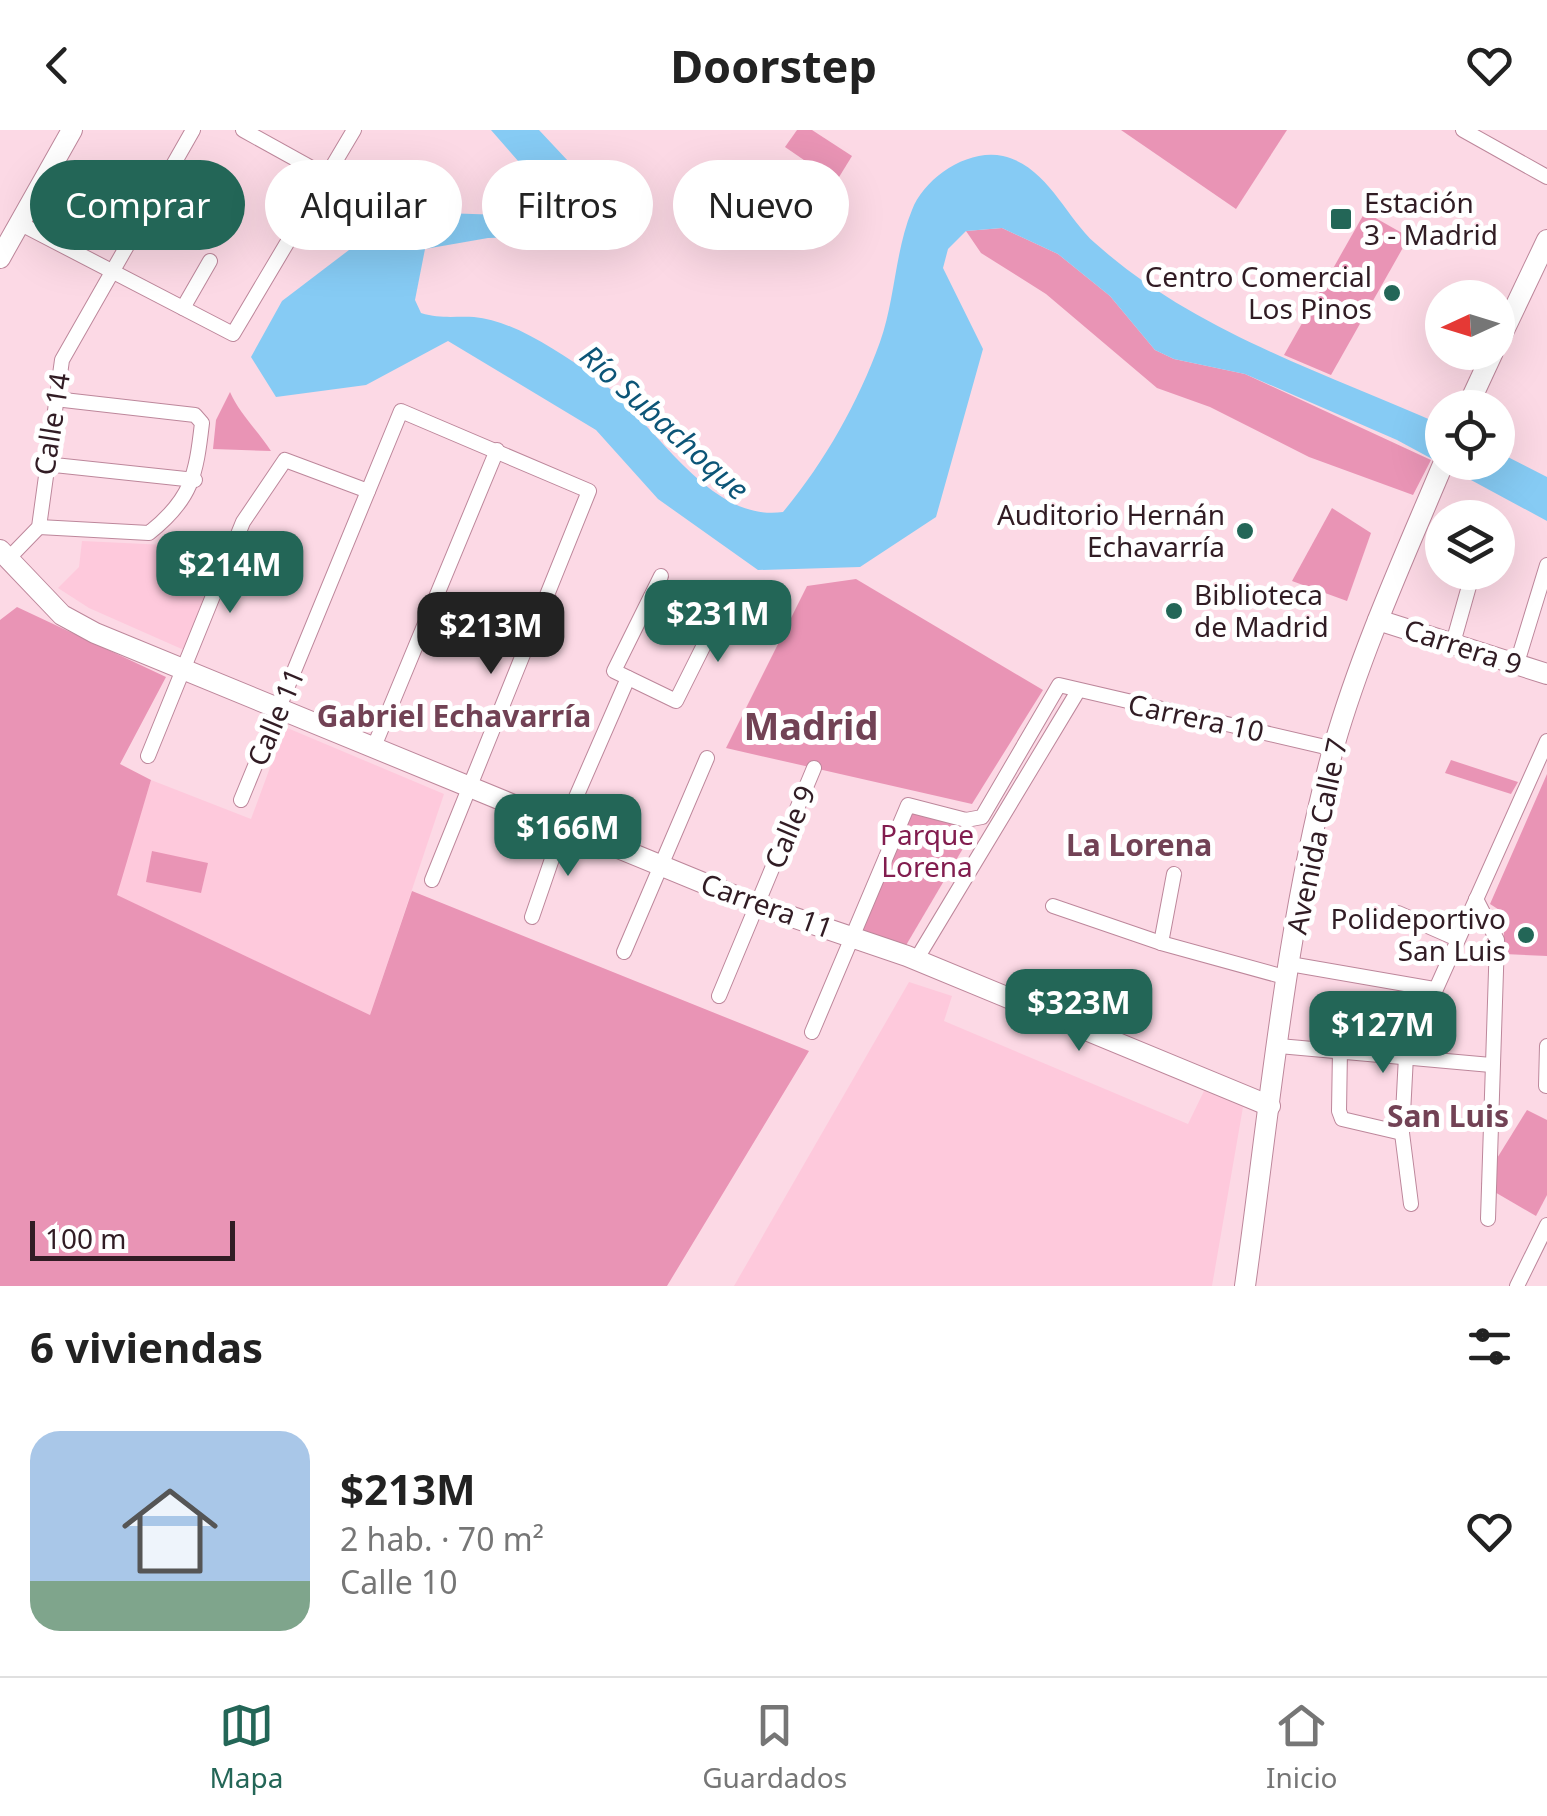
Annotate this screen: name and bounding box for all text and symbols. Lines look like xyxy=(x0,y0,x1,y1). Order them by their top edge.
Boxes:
text: Doorstep xyxy=(670,35,877,96)
icon: back xyxy=(30,38,85,93)
icon: heart xyxy=(1462,38,1517,93)
chip: Comprar xyxy=(30,160,245,250)
chip: Alquilar xyxy=(265,160,462,250)
chip: Filtros xyxy=(482,160,653,250)
chip: Nuevo xyxy=(673,160,849,250)
place label: Estación 3 - Madrid xyxy=(1364,183,1498,253)
marker: Estación 3 - Madrid xyxy=(1328,206,1354,232)
place label: Centro Comercial Los Pinos xyxy=(1145,257,1372,327)
north arrow xyxy=(1425,280,1515,370)
map controls xyxy=(1425,280,1515,590)
marker: Centro Comercial Los Pinos xyxy=(1381,282,1403,304)
water label: Río Subachoque xyxy=(572,335,758,509)
street label: Calle 14 xyxy=(24,370,78,478)
button: locate xyxy=(1425,390,1515,480)
place label: Auditorio Hernán Echavarría xyxy=(997,495,1225,565)
button: layers xyxy=(1425,500,1515,590)
marker: Auditorio Hernán Echavarría xyxy=(1234,520,1256,542)
pin: $214M xyxy=(160,531,300,616)
text: $214M xyxy=(178,542,282,585)
place label: Biblioteca de Madrid xyxy=(1194,575,1329,645)
pin: $231M xyxy=(648,580,788,665)
text: $231M xyxy=(666,591,770,634)
pin: $213M xyxy=(421,592,561,677)
marker: Biblioteca de Madrid xyxy=(1163,600,1185,622)
text: $213M xyxy=(439,603,543,646)
street label: Carrera 9 xyxy=(1400,609,1527,683)
street label: Calle 11 xyxy=(237,662,313,771)
street label: Carrera 10 xyxy=(1125,684,1268,750)
district label: Gabriel Echavarría xyxy=(317,695,591,736)
district label: Madrid xyxy=(744,699,878,751)
street label: Avenida Calle 7 xyxy=(1277,734,1355,937)
street label: Calle 9 xyxy=(755,779,824,874)
pin: $166M xyxy=(498,794,638,879)
text: $166M xyxy=(516,805,620,848)
park label: Parque Lorena xyxy=(880,815,974,885)
district label: La Lorena xyxy=(1066,824,1212,865)
street label: Carrera 11 xyxy=(696,864,839,946)
place label: Polideportivo San Luis xyxy=(1330,899,1506,969)
marker: Polideportivo San Luis xyxy=(1515,924,1537,946)
pin: $323M xyxy=(1009,969,1149,1054)
text: $323M xyxy=(1027,980,1131,1023)
pin: $127M xyxy=(1313,991,1453,1076)
text: $127M xyxy=(1331,1002,1435,1045)
district label: San Luis xyxy=(1387,1095,1509,1136)
scale bar xyxy=(30,1216,235,1260)
text: 100 m xyxy=(45,1219,127,1257)
text: 6 viviendas xyxy=(30,1318,263,1375)
icon: filters xyxy=(1462,1319,1517,1374)
text: $213M xyxy=(340,1460,476,1517)
icon: home xyxy=(110,1471,230,1591)
icon: heart xyxy=(1462,1504,1517,1559)
text: 2 hab. · 70 m² xyxy=(340,1517,544,1560)
text: Calle 10 xyxy=(340,1560,458,1603)
tab: Mapa xyxy=(209,1698,283,1796)
tab: Guardados xyxy=(702,1698,847,1796)
tab: Inicio xyxy=(1266,1698,1338,1796)

